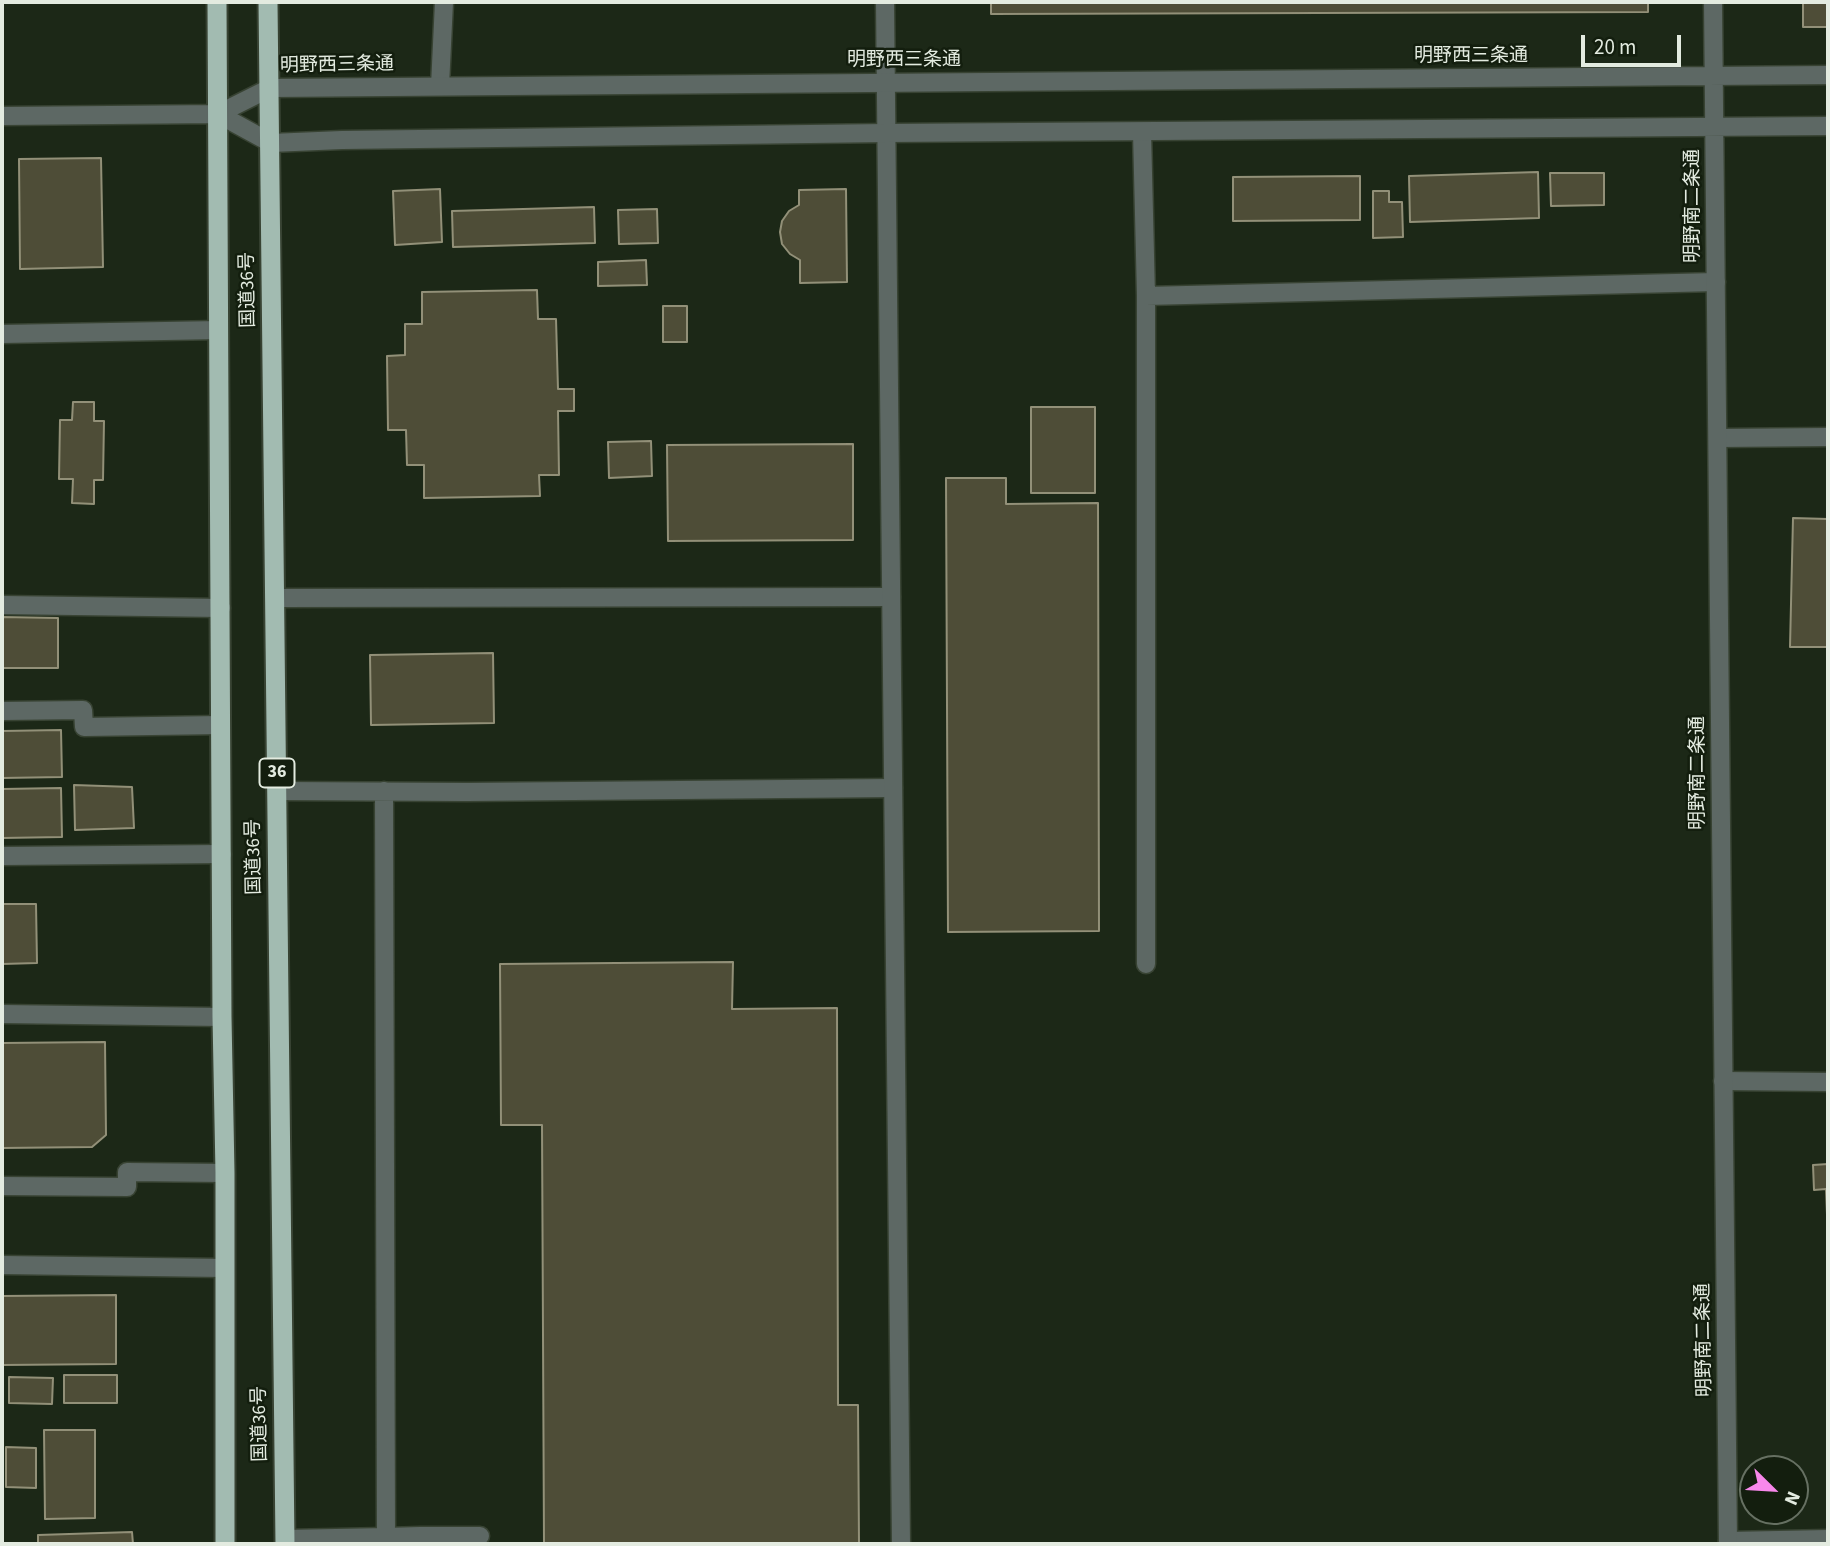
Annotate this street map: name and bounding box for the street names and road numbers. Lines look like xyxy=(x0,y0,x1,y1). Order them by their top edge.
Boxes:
street label: 明野西三条通 xyxy=(1414,46,1528,68)
street label: 明野西三条通 xyxy=(847,50,961,72)
street label: 明野西三条通 xyxy=(280,54,394,78)
street label: 明野南二条通 xyxy=(1683,149,1705,263)
street label: 国道36号 xyxy=(237,252,261,328)
street label: 明野南二条通 xyxy=(1688,716,1710,830)
road number: 36 xyxy=(260,758,294,788)
street label: 国道36号 xyxy=(243,819,267,895)
street label: 明野南二条通 xyxy=(1693,1283,1717,1397)
street label: 国道36号 xyxy=(249,1386,273,1462)

